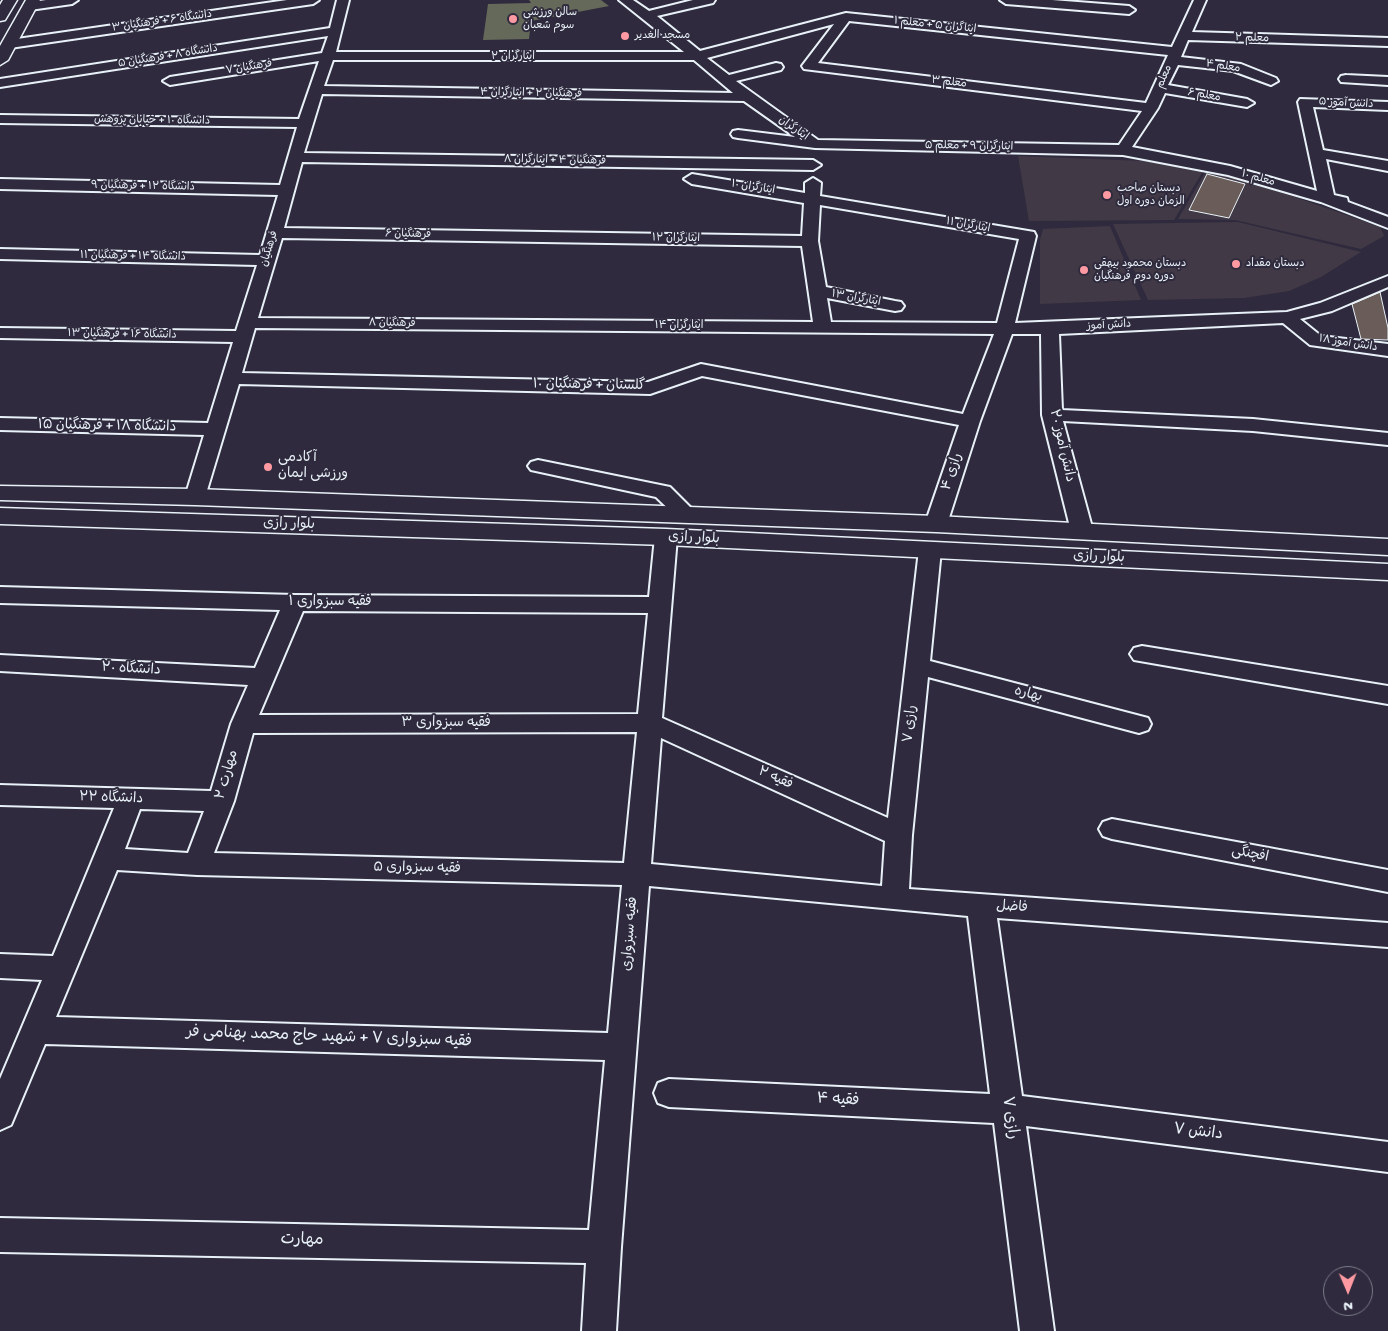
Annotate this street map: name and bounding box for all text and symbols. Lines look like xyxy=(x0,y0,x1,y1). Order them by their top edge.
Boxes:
place label: سالن ورزشی سوم شعبان xyxy=(523,6,577,32)
street label: دانشگاه ۶ + فرهنگیان ۳ xyxy=(111,8,213,36)
marker: سالن ورزشی سوم شعبان xyxy=(507,13,519,25)
street label: ایثاگران ۵ + معلم ۱ xyxy=(893,15,977,37)
place label: مسجد الغدیر xyxy=(635,29,690,43)
marker: مسجد الغدیر xyxy=(619,30,631,42)
street label: معلم ۲ xyxy=(1235,32,1269,46)
street label: دانشگاه ۸ + فرهنگیان ۵ xyxy=(117,43,219,71)
street label: ایثارگران ۲ xyxy=(491,50,535,64)
street label: فرهنگیان ۷ xyxy=(225,58,273,78)
street label: معلم ۴ xyxy=(1205,58,1241,76)
street label: معلم xyxy=(1154,63,1176,91)
street label: معلم ۳ xyxy=(930,74,968,92)
street label: فرهنگیان ۲ + ایثارگران ۴ xyxy=(480,87,582,101)
street label: معلم ۶ xyxy=(1186,87,1222,105)
street label: دانش آموز ۵ xyxy=(1318,96,1374,112)
street label: دانشگاه ۱۰ + خیابان پژوهش xyxy=(94,113,210,129)
street label: ایثارگران xyxy=(775,114,811,144)
street label: ایثارگران ۹ + معلم ۵ xyxy=(925,140,1013,154)
street label: فرهنگیان ۴ + ایثارگران ۸ xyxy=(504,154,606,168)
street label: معلم ۱۰ xyxy=(1240,168,1276,190)
street label: ایثارگران ۱۰ xyxy=(730,178,776,198)
street label: دانشگاه ۱۲ + فرهنگیان ۹ xyxy=(91,179,195,195)
place label: دبستان صاحب الزمان دوره اول xyxy=(1117,182,1185,208)
marker: دبستان صاحب الزمان دوره اول xyxy=(1101,189,1113,201)
street label: ایثارگران ۱۱ xyxy=(945,216,991,236)
street label: فرهنگیان ۶ xyxy=(385,228,431,242)
street label: فرهنگیان xyxy=(258,229,282,269)
street label: ایثارگران ۱۲ xyxy=(652,232,700,246)
street label: دانشگاه ۱۴ + فرهنگیان ۱۱ xyxy=(80,249,186,265)
place label: دبستان محمود بیهقی دوره دوم فرهنگیان xyxy=(1094,257,1186,283)
place label: دبستان مقداد xyxy=(1246,257,1304,271)
marker: دبستان مقداد xyxy=(1230,258,1242,270)
marker: دبستان محمود بیهقی دوره دوم فرهنگیان xyxy=(1078,264,1090,276)
street label: ایثارگران ۱۳ xyxy=(830,288,882,310)
street label: فرهنگیان ۸ xyxy=(368,317,416,331)
street label: دانش آموز xyxy=(1086,318,1132,334)
street label: ایثارگران ۱۴ xyxy=(655,319,703,333)
street label: دانشگاه ۱۶ + فرهنگیان ۱۳ xyxy=(67,327,177,343)
street label: دانش آموز ۱۸ xyxy=(1318,333,1378,355)
street label: گلستان + فرهنگیان ۱۰ xyxy=(533,377,645,395)
street label: دانش آموز ۲۰ xyxy=(1044,408,1078,484)
street label: دانشگاه ۱۸ + فرهنگیان ۱۵ xyxy=(38,417,176,437)
place label: آکادمی ورزشی ایمان xyxy=(278,451,348,484)
street label: رازی ۴ xyxy=(939,451,967,493)
marker: آکادمی ورزشی ایمان xyxy=(262,461,274,473)
street label: بلوار رازی xyxy=(263,516,315,534)
street label: بلوار رازی xyxy=(668,529,720,549)
street label: بلوار رازی xyxy=(1073,548,1125,568)
street label: فقیه سبزواری ۱ xyxy=(288,595,372,611)
street label: دانشگاه ۲۰ xyxy=(101,660,161,680)
street label: بهاره xyxy=(1012,683,1044,707)
street label: رازی ۷ xyxy=(901,704,921,744)
street label: فقیه سبزواری ۳ xyxy=(401,716,491,732)
street label: مهارت ۲ xyxy=(213,748,243,802)
street label: فقیه ۲ xyxy=(755,764,795,794)
street label: دانشگاه ۲۲ xyxy=(79,789,143,809)
street label: افچنگی xyxy=(1230,843,1270,867)
street label: فقیه سبزواری ۵ xyxy=(373,860,461,878)
street label: فقیه سبزواری xyxy=(619,896,643,972)
street label: فاضل xyxy=(996,899,1028,917)
street label: فقیه سبزواری ۷ + شهید حاج محمد بهنامی فر xyxy=(186,1023,472,1053)
street label: فقیه ۴ xyxy=(816,1090,860,1112)
street label: رازی ۷ xyxy=(996,1095,1022,1141)
street label: دانش ۷ xyxy=(1172,1120,1224,1146)
street label: مهارت xyxy=(280,1231,324,1251)
north arrow xyxy=(1323,1266,1373,1316)
text: N xyxy=(1344,1297,1353,1314)

